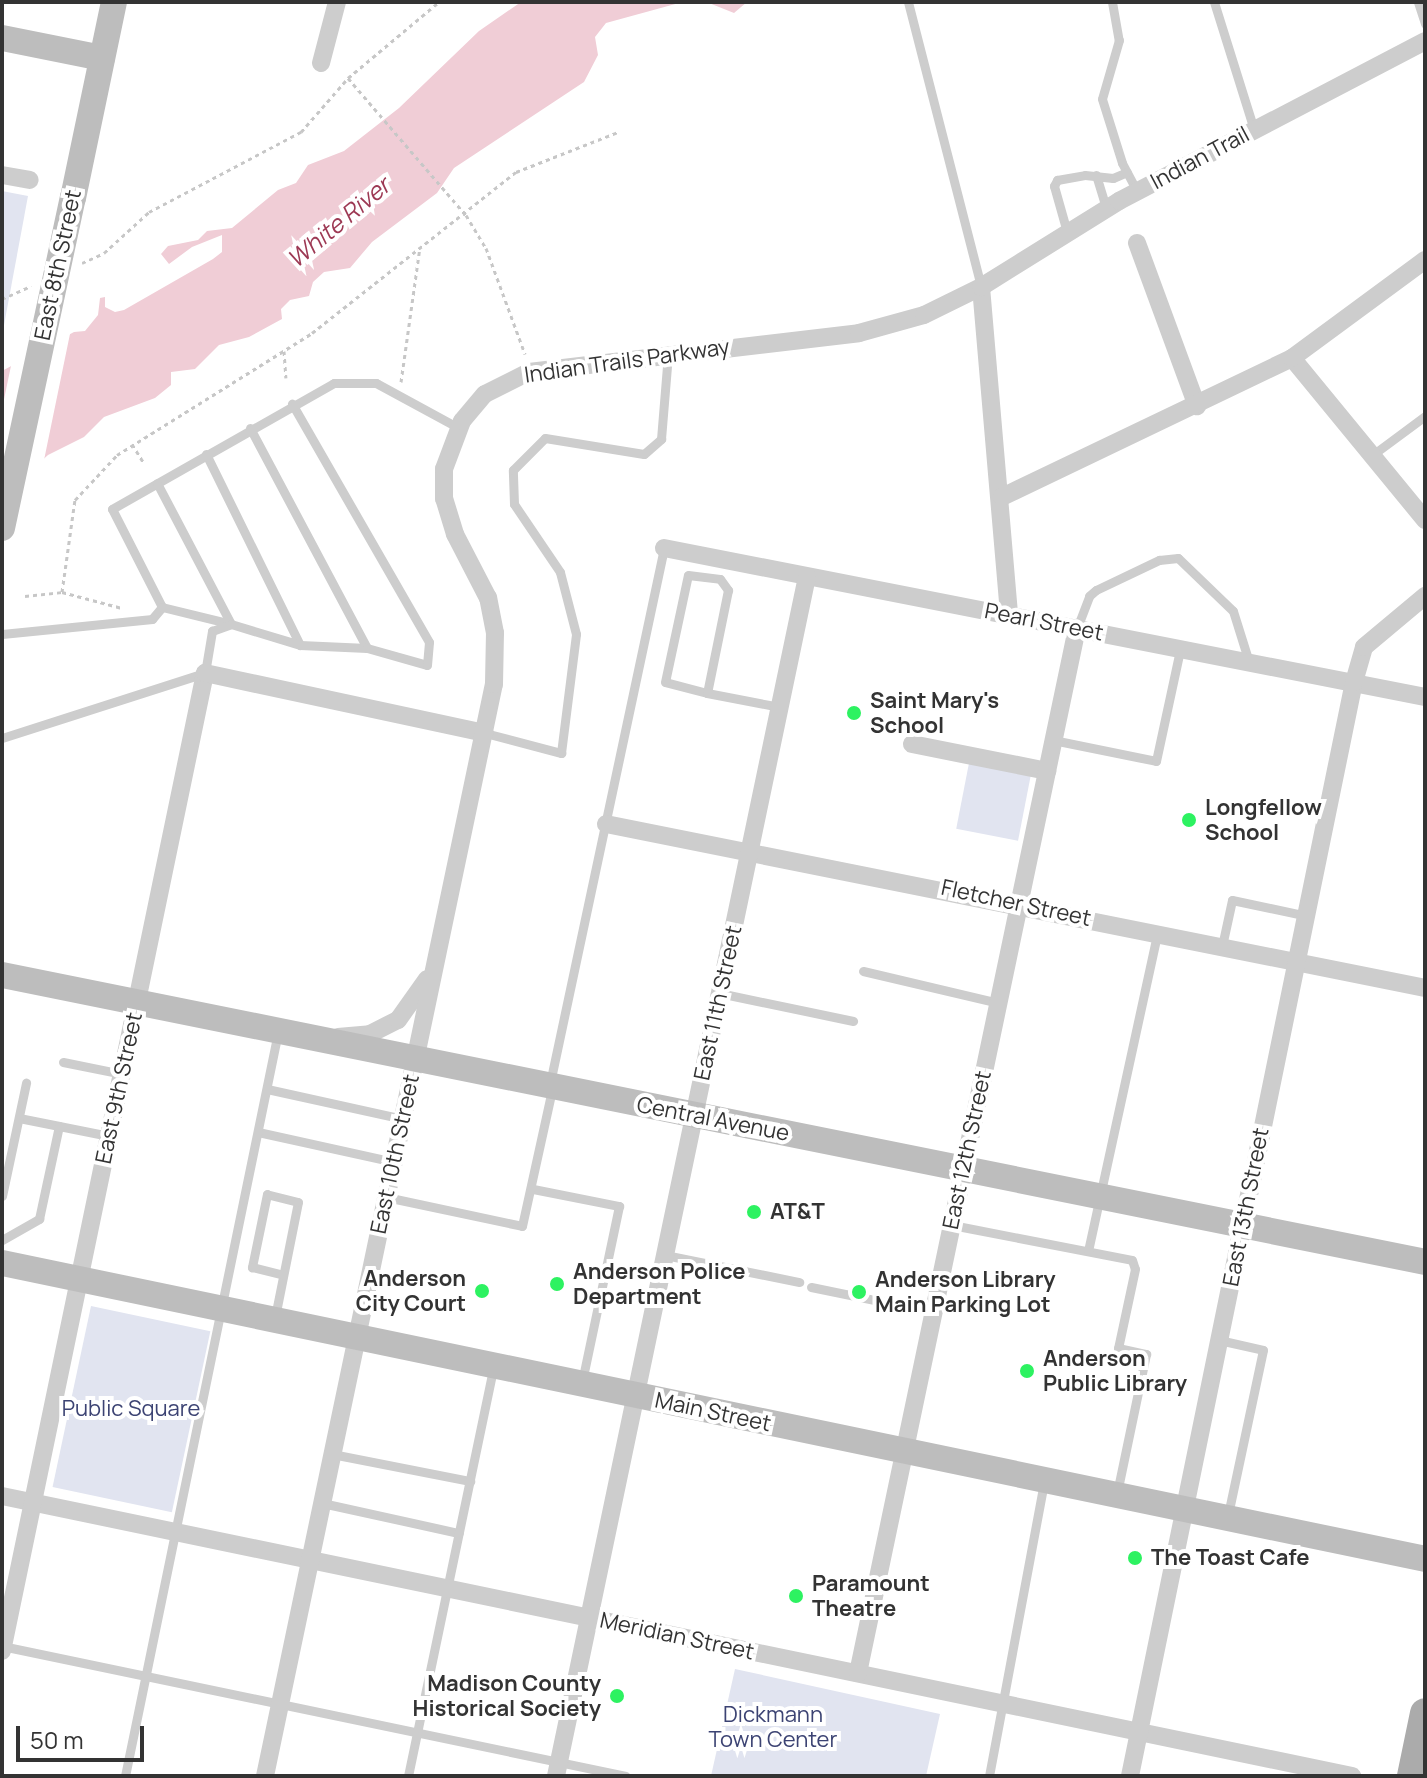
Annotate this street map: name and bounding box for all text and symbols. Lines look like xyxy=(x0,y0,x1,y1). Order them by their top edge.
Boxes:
street label: Indian Trail xyxy=(1146,121,1254,195)
water label: White River xyxy=(281,171,395,273)
street label: East 8th Street xyxy=(29,187,87,343)
street label: Indian Trails Parkway xyxy=(523,334,731,388)
street label: Pearl Street xyxy=(983,598,1105,646)
place label: Saint Mary's School xyxy=(870,687,999,738)
marker: Saint Mary's School xyxy=(845,704,863,722)
place label: Longfellow School xyxy=(1205,794,1322,846)
marker: Longfellow School xyxy=(1180,811,1198,829)
street label: Fletcher Street xyxy=(939,874,1093,932)
street label: East 11th Street xyxy=(689,923,747,1083)
street label: East 9th Street xyxy=(90,1010,148,1166)
street label: East 12th Street xyxy=(937,1068,997,1232)
street label: East 10th Street xyxy=(365,1072,425,1236)
street label: Central Avenue xyxy=(635,1091,791,1147)
street label: East 13th Street xyxy=(1218,1125,1274,1289)
place label: AT&T xyxy=(770,1199,825,1225)
marker: AT&T xyxy=(745,1203,763,1221)
place label: Anderson Police Department xyxy=(573,1258,746,1310)
place label: Anderson City Court xyxy=(356,1265,466,1316)
place label: Anderson Library Main Parking Lot xyxy=(875,1266,1056,1318)
marker: Anderson Police Department xyxy=(548,1275,566,1293)
marker: Anderson City Court xyxy=(473,1282,491,1300)
marker: Anderson Library Main Parking Lot xyxy=(850,1283,868,1301)
place label: Anderson Public Library xyxy=(1043,1345,1187,1396)
marker: Anderson Public Library xyxy=(1018,1362,1036,1380)
street label: Main Street xyxy=(653,1387,773,1437)
park label: Public Square xyxy=(62,1396,200,1422)
place label: The Toast Cafe xyxy=(1151,1545,1309,1571)
marker: The Toast Cafe xyxy=(1126,1549,1144,1567)
place label: Paramount Theatre xyxy=(812,1570,930,1622)
marker: Paramount Theatre xyxy=(787,1587,805,1605)
street label: Meridian Street xyxy=(598,1607,756,1665)
place label: Madison County Historical Society xyxy=(413,1670,601,1722)
marker: Madison County Historical Society xyxy=(608,1687,626,1705)
park label: Dickmann Town Center xyxy=(709,1701,837,1752)
scale bar xyxy=(20,1710,148,1760)
text: 50 m xyxy=(30,1723,84,1756)

